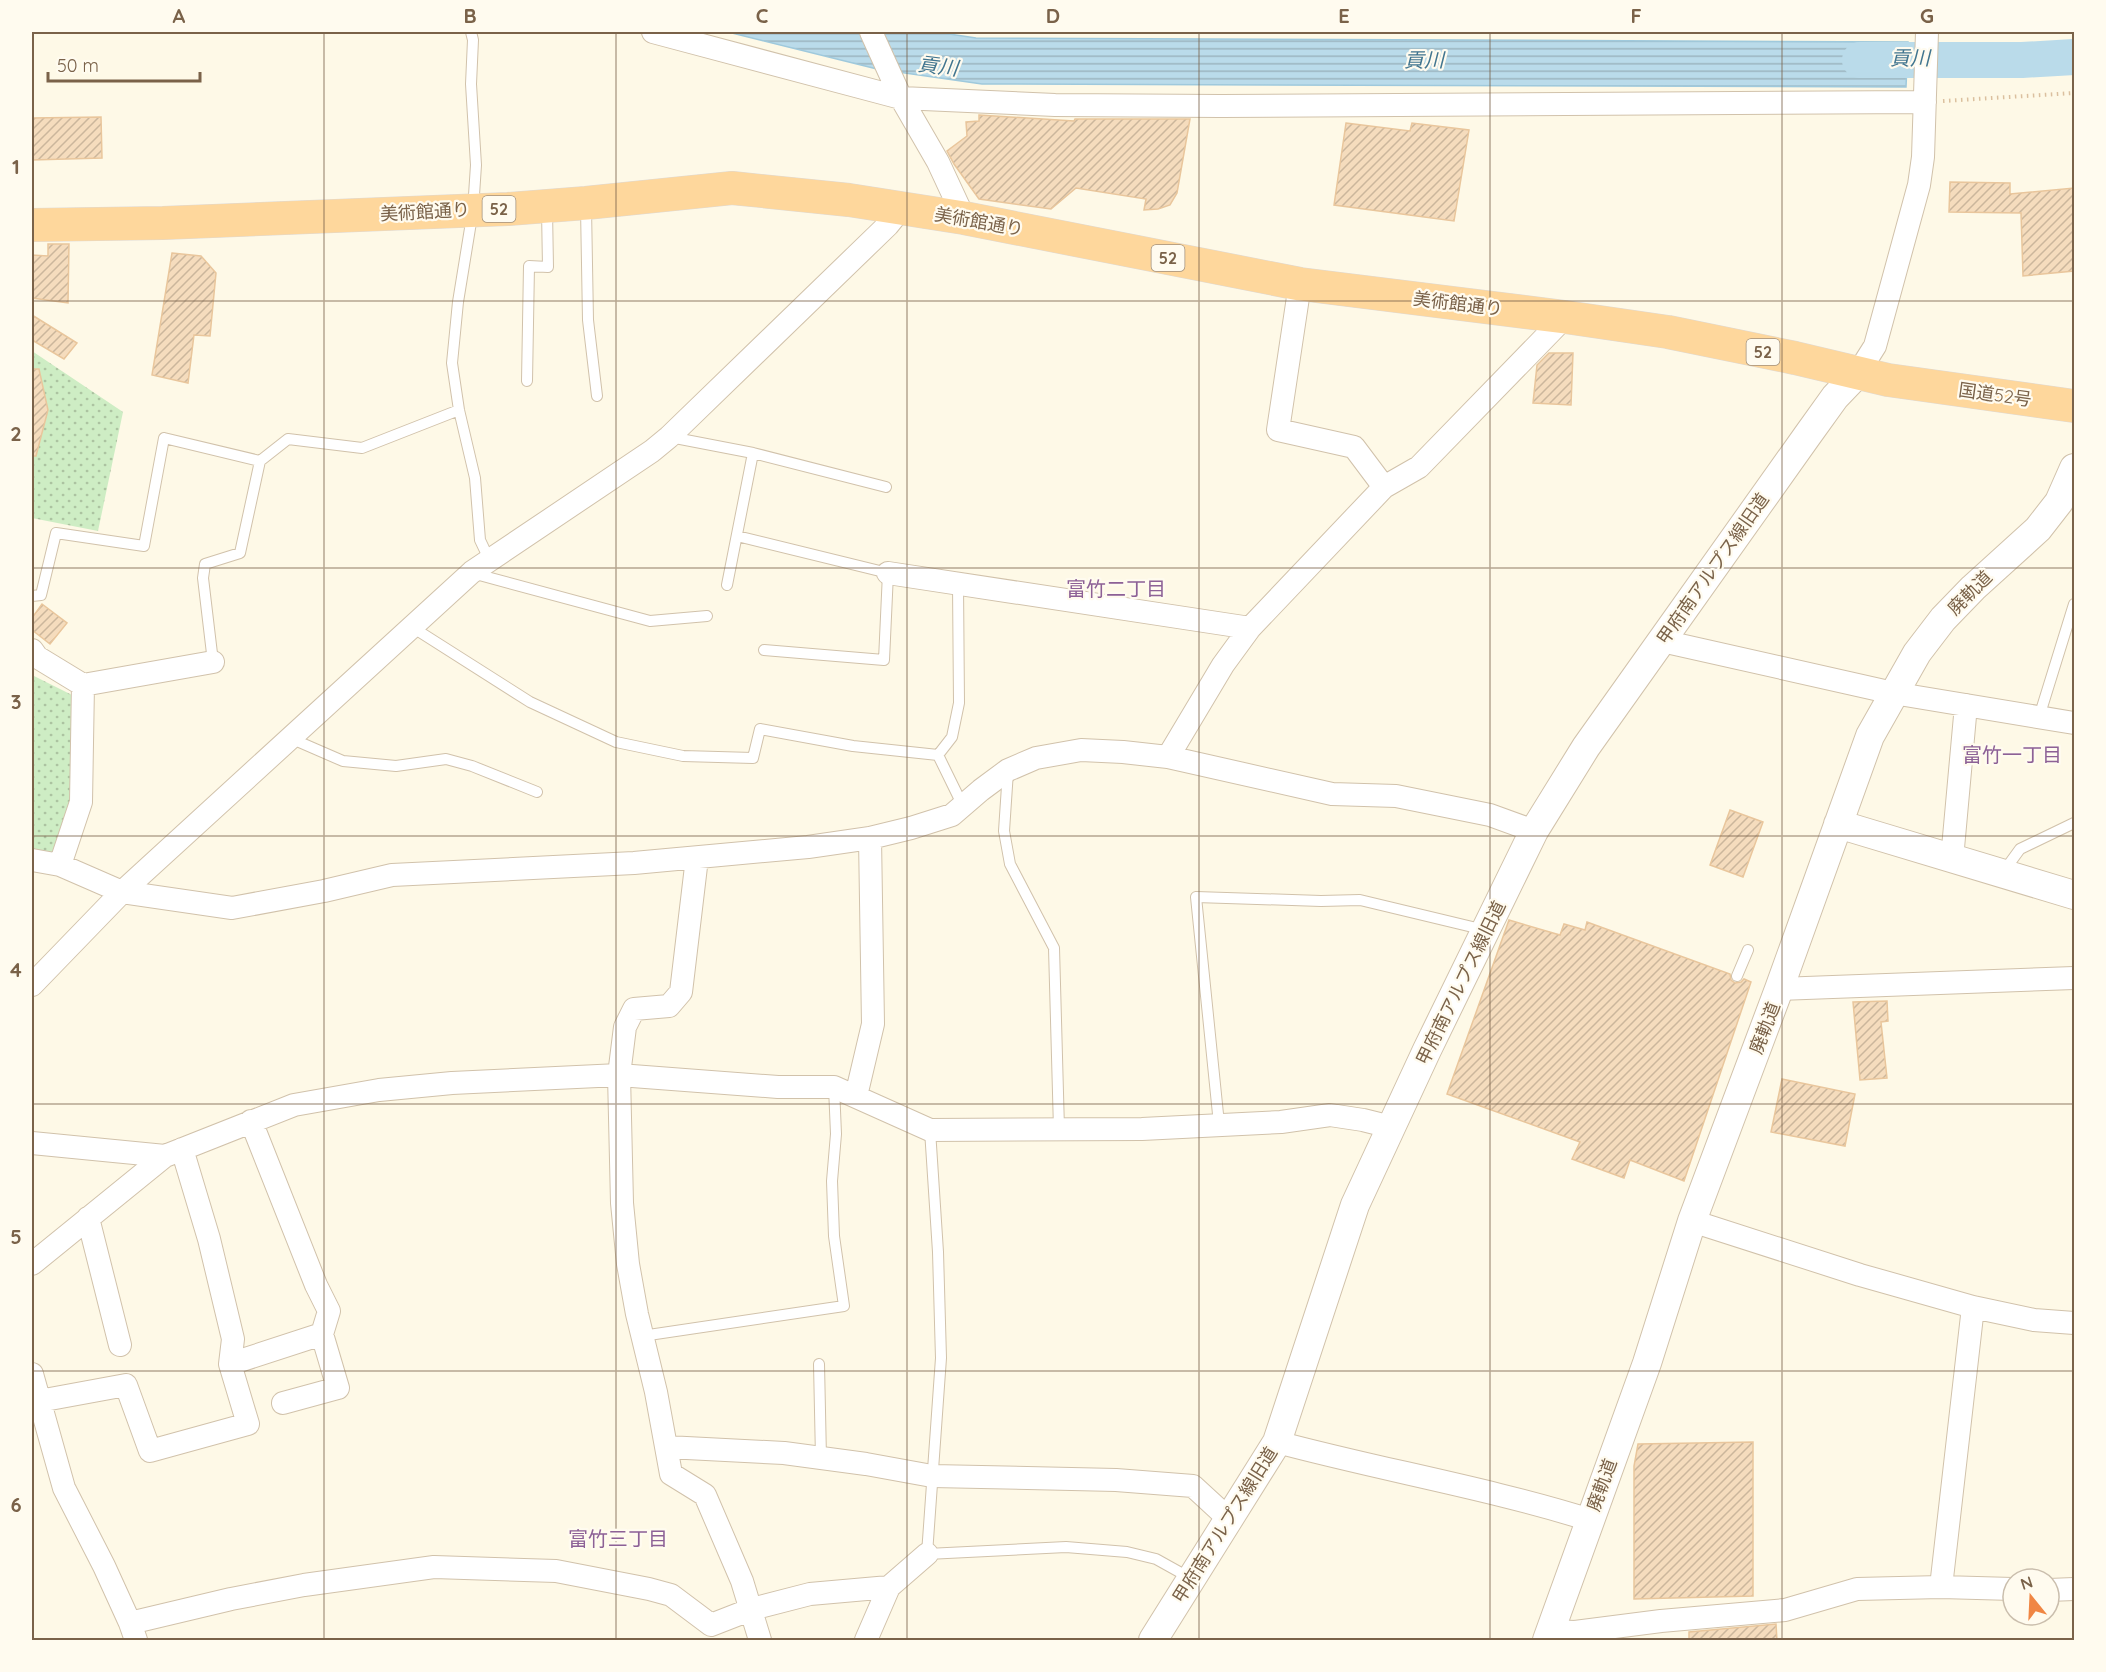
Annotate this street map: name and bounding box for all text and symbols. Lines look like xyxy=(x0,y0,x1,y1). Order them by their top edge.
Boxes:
text: A xyxy=(173,3,186,28)
text: B xyxy=(463,3,477,28)
text: C xyxy=(756,3,769,28)
text: D xyxy=(1046,3,1060,28)
text: E xyxy=(1338,3,1350,28)
text: F xyxy=(1630,3,1642,28)
text: G xyxy=(1920,3,1934,28)
scale bar xyxy=(48,45,200,83)
water label: 貢川 xyxy=(1890,45,1932,70)
water label: 貢川 xyxy=(1404,47,1446,72)
water label: 貢川 xyxy=(917,51,961,81)
text: 50 m xyxy=(57,54,99,77)
text: 1 xyxy=(12,154,20,179)
road number: 52 xyxy=(482,196,516,222)
street label: 美術館通り xyxy=(379,198,471,225)
street label: 美術館通り xyxy=(933,202,1025,241)
road number: 52 xyxy=(1152,245,1184,271)
street label: 美術館通り xyxy=(1412,287,1504,320)
road number: 52 xyxy=(1746,339,1780,365)
street label: 国道52号 xyxy=(1957,378,2033,411)
text: 2 xyxy=(10,421,22,446)
street label: 甲府南アルプス線旧道 xyxy=(1652,488,1774,649)
street label: 廃軌道 xyxy=(1942,565,1997,620)
district label: 富竹二丁目 xyxy=(1066,576,1166,601)
text: 3 xyxy=(11,689,21,714)
district label: 富竹一丁目 xyxy=(1962,742,2062,767)
street label: 甲府南アルプス線旧道 xyxy=(1411,897,1510,1069)
text: 4 xyxy=(10,957,22,982)
street label: 廃軌道 xyxy=(1744,998,1785,1057)
text: 5 xyxy=(10,1224,22,1249)
street label: 甲府南アルプス線旧道 xyxy=(1167,1442,1282,1607)
street label: 廃軌道 xyxy=(1581,1456,1622,1514)
text: 6 xyxy=(10,1492,22,1517)
district label: 富竹三丁目 xyxy=(568,1526,668,1551)
north arrow xyxy=(2001,1567,2061,1627)
text: N xyxy=(2018,1571,2035,1594)

